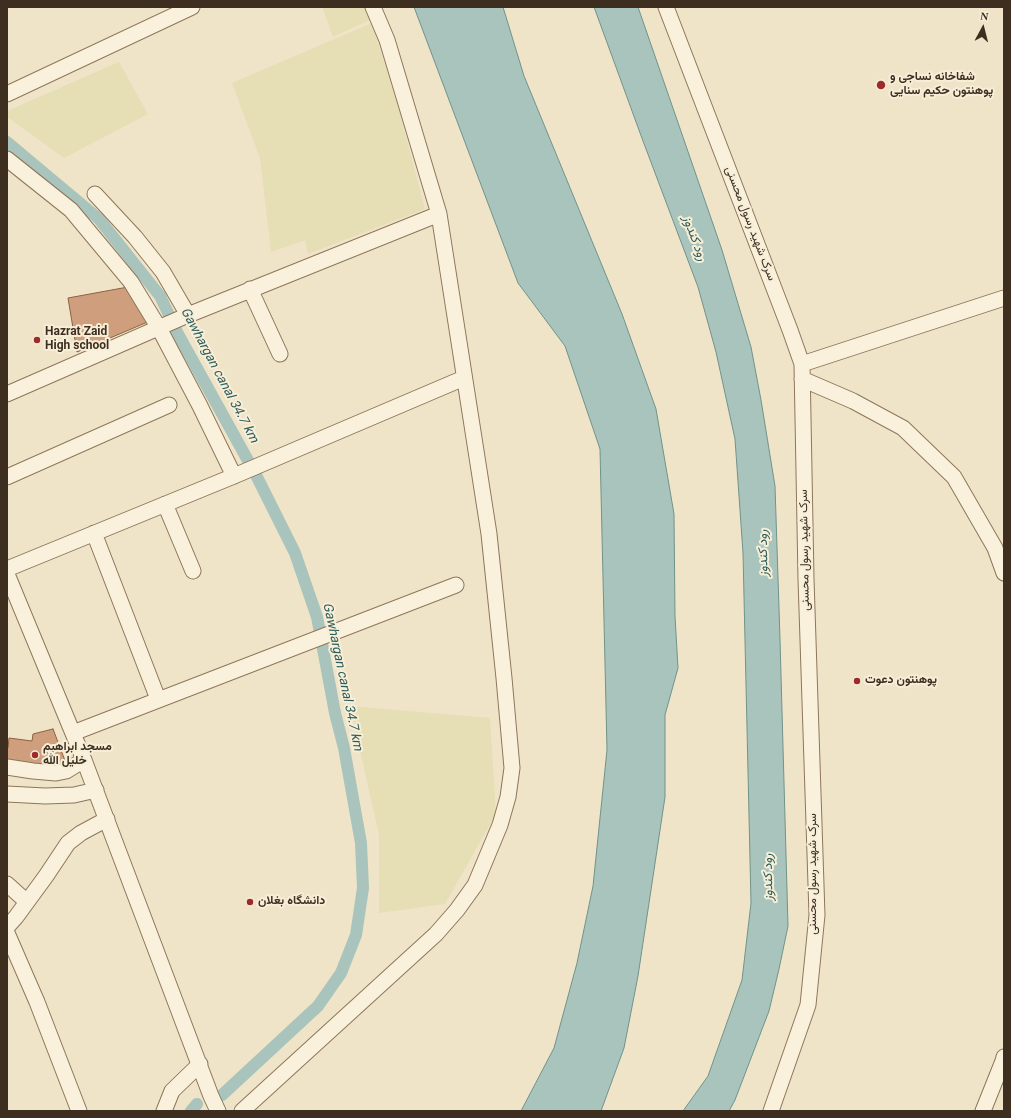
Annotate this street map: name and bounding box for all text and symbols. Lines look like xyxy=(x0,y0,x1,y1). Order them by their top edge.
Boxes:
north arrow xyxy=(963,8,1003,48)
text: N xyxy=(980,10,989,23)
place label: شفاخانه نساجی و پوهنتون حکیم سنایی xyxy=(890,71,993,99)
marker: شفاخانه نساجی و پوهنتون حکیم سنایی xyxy=(875,79,887,91)
street label: سرک شهید رسول محسنی xyxy=(721,165,777,283)
water label: رود کندوز xyxy=(678,214,708,264)
water label: Gawhargan canal 34.7 km xyxy=(176,306,260,446)
place label: Hazrat Zaid High school xyxy=(45,326,109,354)
marker: Hazrat Zaid High school xyxy=(32,335,42,345)
street label: سرک شهید رسول محسنی xyxy=(798,489,814,611)
water label: رود کندوز xyxy=(757,529,773,577)
water label: Gawhargan canal 34.7 km xyxy=(318,602,364,752)
place label: پوهنتون دعوت xyxy=(865,674,937,688)
marker: پوهنتون دعوت xyxy=(852,676,862,686)
place label: مسجد ابراهیم خلیل الله xyxy=(43,741,112,769)
marker: مسجد ابراهیم خلیل الله xyxy=(30,750,40,760)
street label: سرک شهید رسول محسنی xyxy=(807,813,821,935)
water label: رود کندوز xyxy=(762,853,778,901)
place label: دانشگاه بغلان xyxy=(258,895,325,909)
marker: دانشگاه بغلان xyxy=(245,897,255,907)

